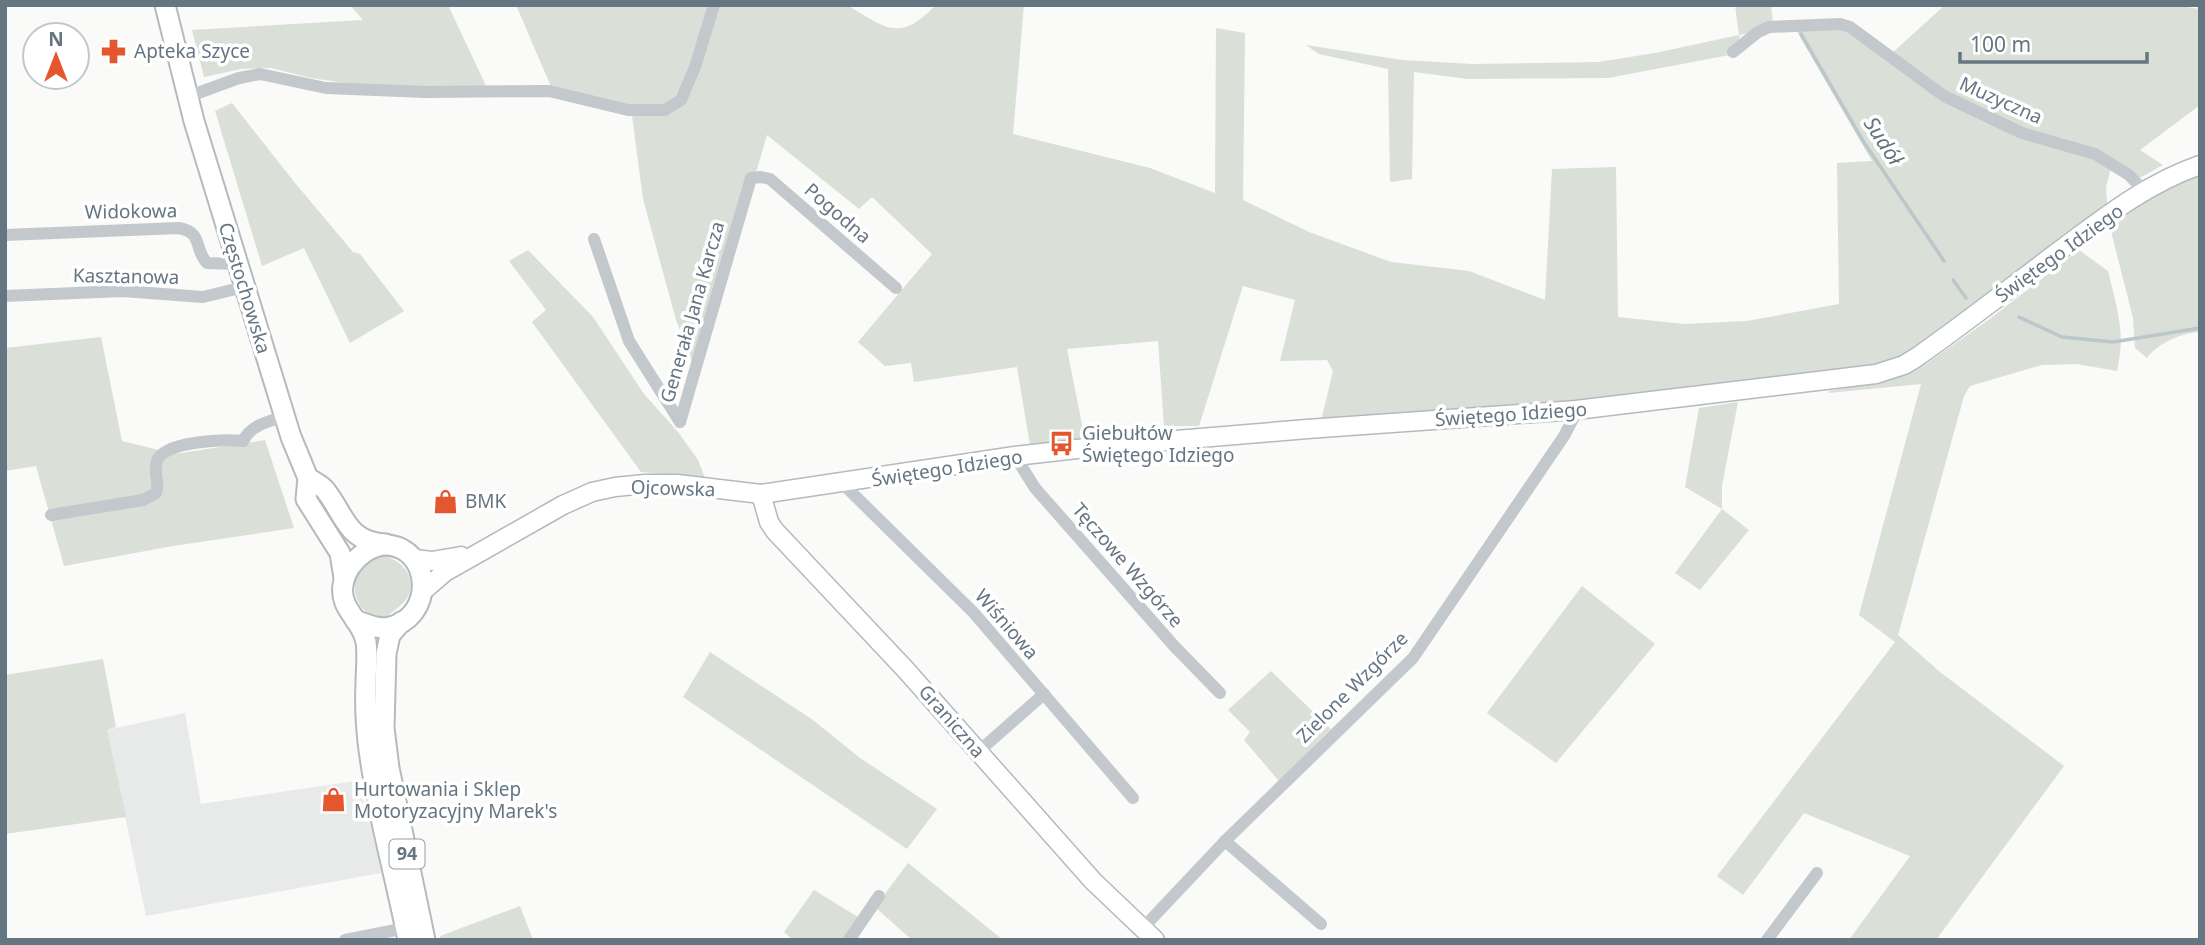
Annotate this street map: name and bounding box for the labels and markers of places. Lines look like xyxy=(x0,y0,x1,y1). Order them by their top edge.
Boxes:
pharmacy icon: Apteka Szyce xyxy=(100,37,128,65)
place label: Apteka Szyce xyxy=(134,38,250,64)
place label: Giebułtów Świętego Idziego xyxy=(1082,420,1235,468)
bus stop icon: Giebułtów Świętego Idziego xyxy=(1048,430,1076,458)
shop icon: BMK xyxy=(431,487,459,515)
place label: BMK xyxy=(465,488,507,514)
place label: Hurtowania i Sklep Motoryzacyjny Marek's xyxy=(354,776,557,824)
shop icon: Hurtowania i Sklep Motoryzacyjny Marek's xyxy=(320,786,348,814)

